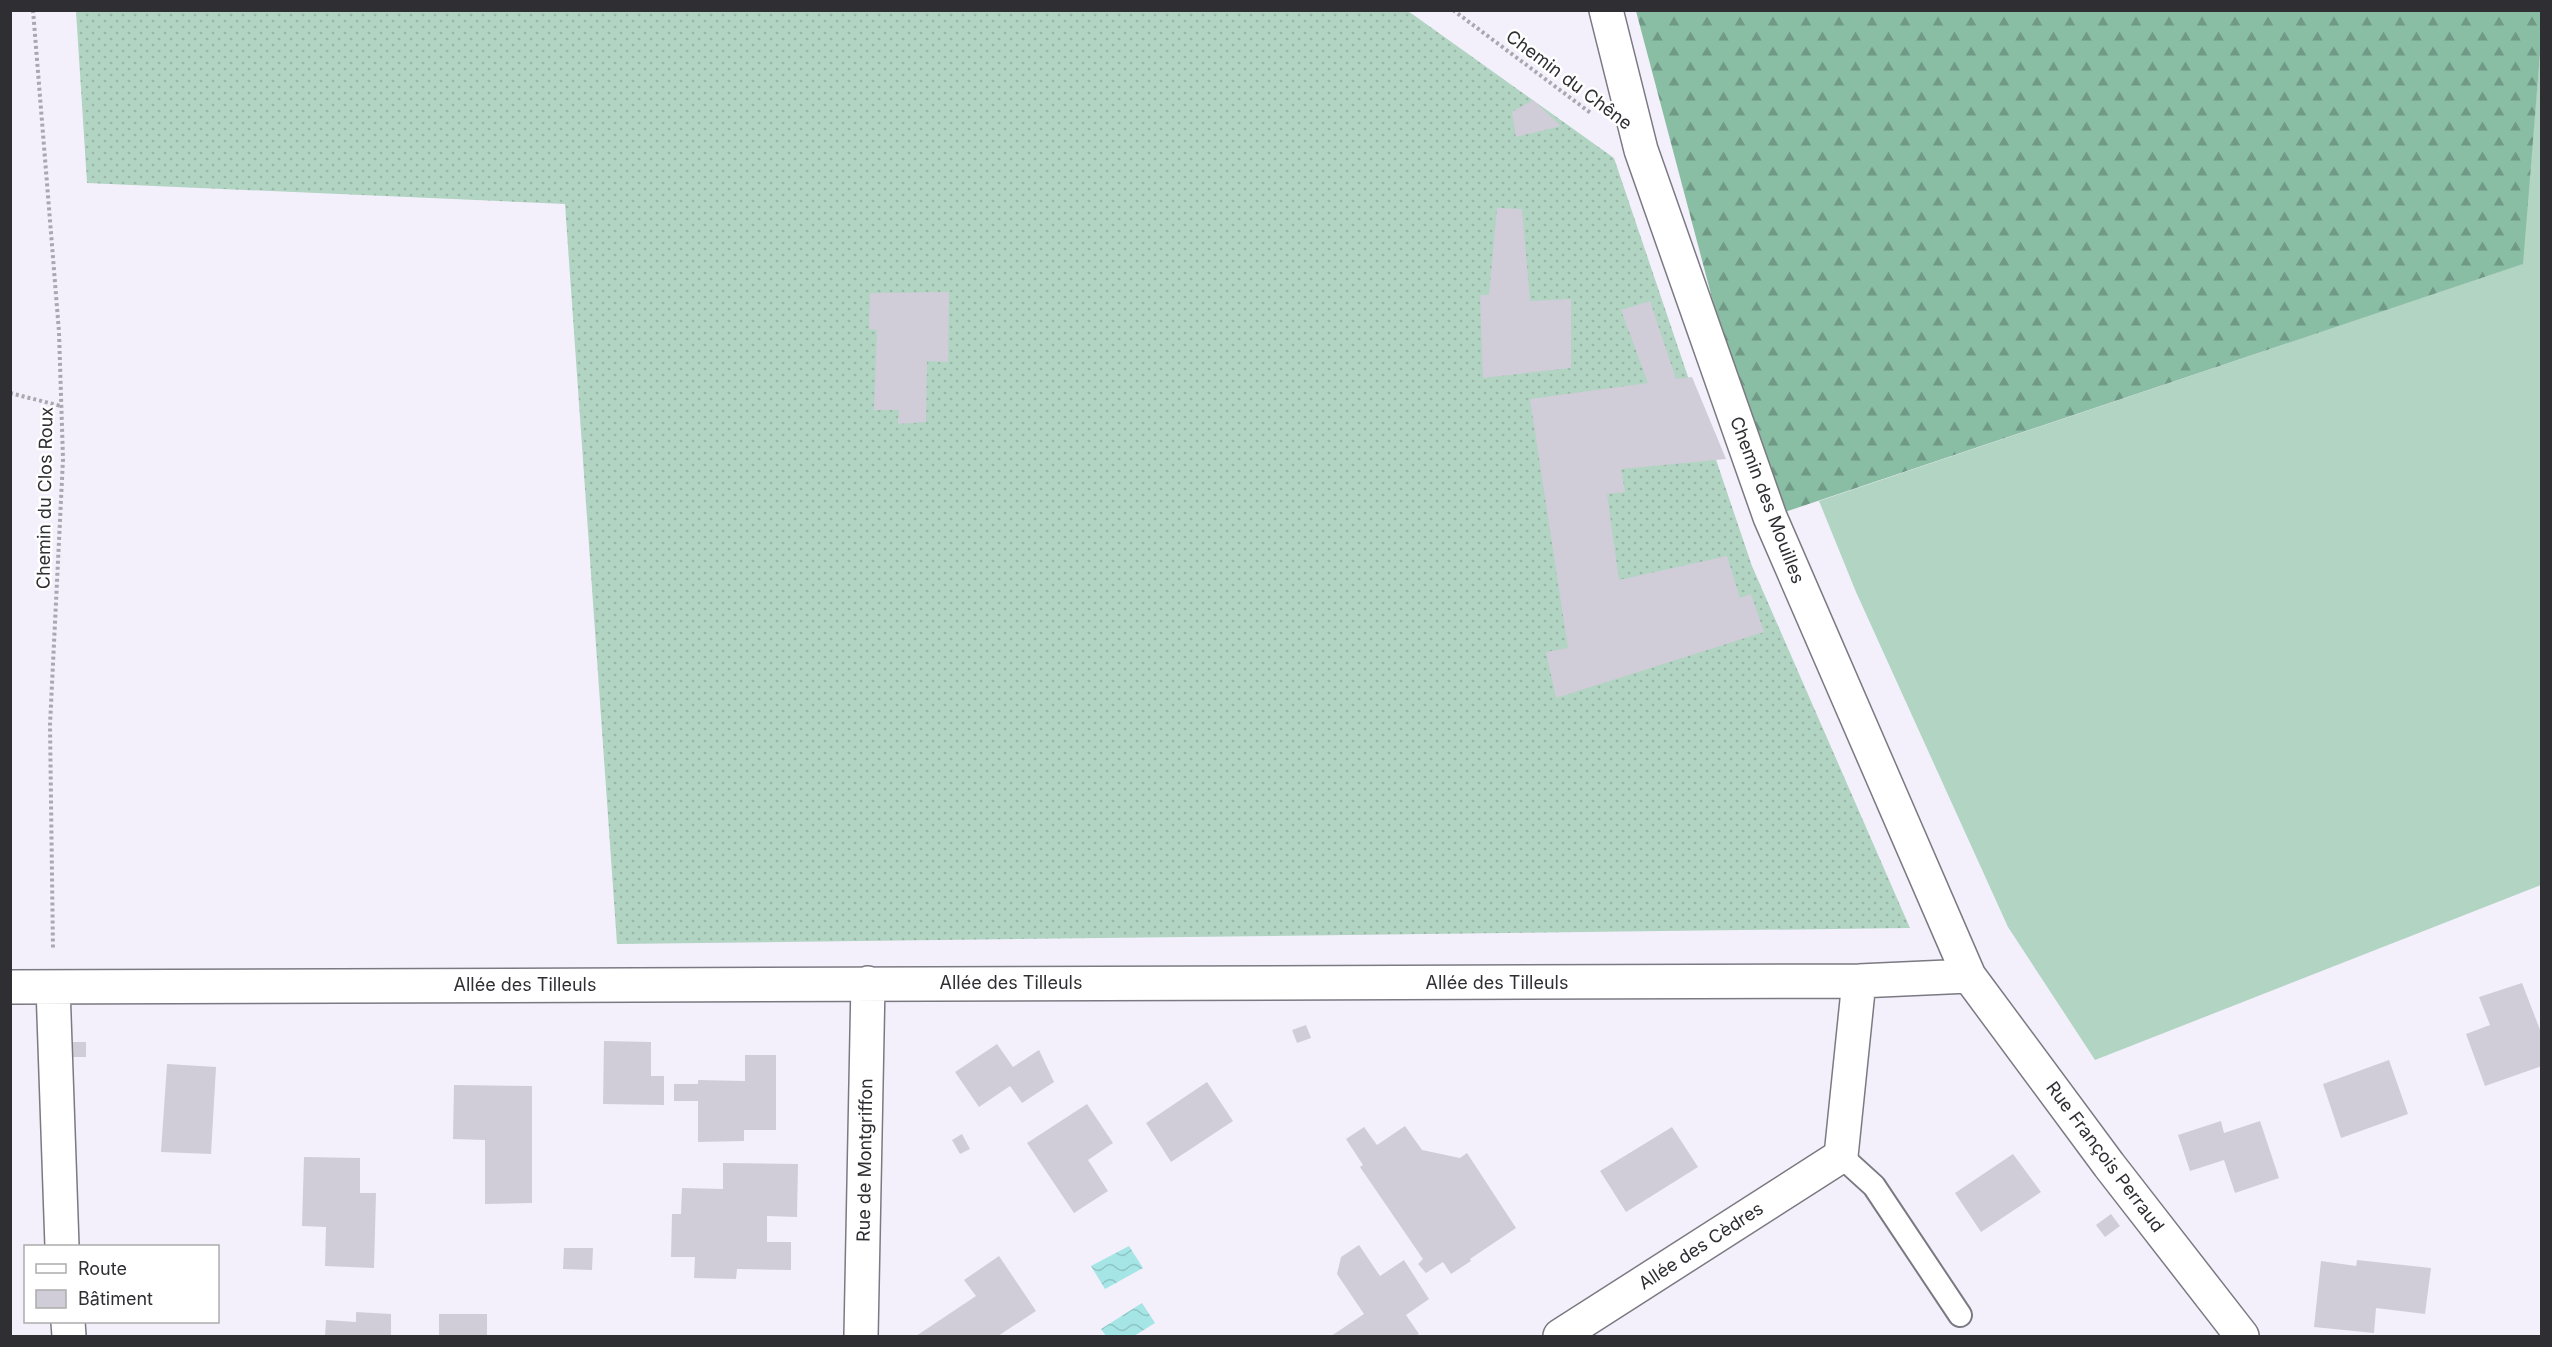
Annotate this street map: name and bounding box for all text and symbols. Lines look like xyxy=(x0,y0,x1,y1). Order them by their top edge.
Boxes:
street label: Chemin du Chêne xyxy=(1502,25,1636,134)
street label: Chemin du Clos Roux xyxy=(32,407,57,589)
street label: Chemin des Mouilles xyxy=(1726,413,1809,586)
street label: Allée des Tilleuls xyxy=(940,972,1082,993)
street label: Allée des Tilleuls xyxy=(1426,972,1568,993)
street label: Allée des Tilleuls xyxy=(454,974,596,995)
street label: Rue François Perraud xyxy=(2042,1077,2169,1236)
street label: Rue de Montgriffon xyxy=(853,1078,876,1242)
street label: Allée des Cèdres xyxy=(1634,1197,1767,1294)
legend xyxy=(24,1245,219,1323)
text: Route xyxy=(78,1258,127,1279)
text: Bâtiment xyxy=(78,1288,153,1309)

